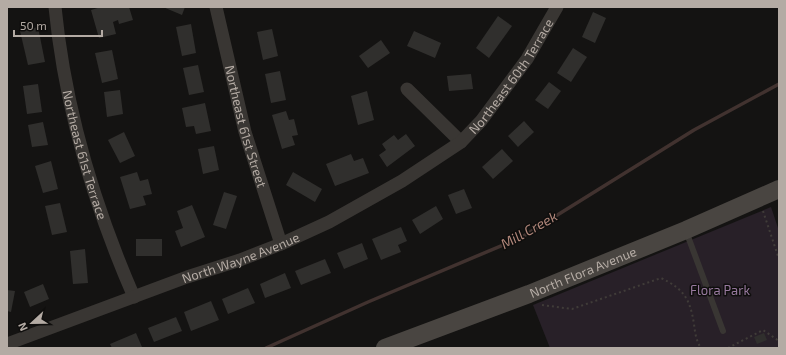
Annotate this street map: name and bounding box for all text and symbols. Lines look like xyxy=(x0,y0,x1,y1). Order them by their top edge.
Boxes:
scale bar xyxy=(14,12,102,38)
street label: Northeast 60th Terrace xyxy=(465,16,557,137)
text: 50 m xyxy=(20,18,47,32)
street label: Northeast 61st Street xyxy=(222,64,270,189)
street label: Northeast 61st Terrace xyxy=(60,89,111,222)
water label: Mill Creek xyxy=(497,207,560,252)
street label: North Wayne Avenue xyxy=(179,229,302,286)
street label: North Flora Avenue xyxy=(527,243,639,301)
park label: Flora Park xyxy=(690,282,750,298)
north arrow xyxy=(12,303,52,343)
text: N xyxy=(15,321,30,333)

